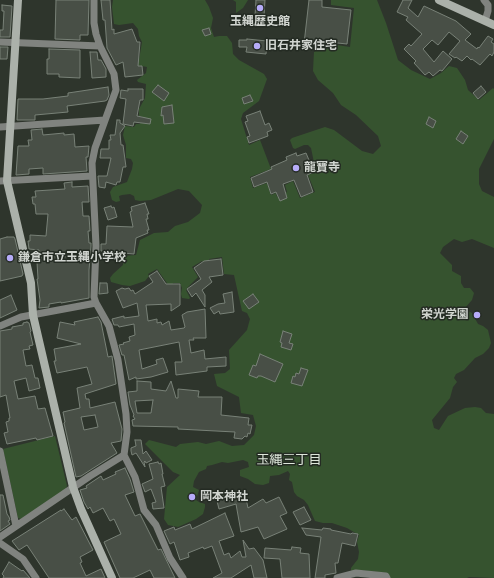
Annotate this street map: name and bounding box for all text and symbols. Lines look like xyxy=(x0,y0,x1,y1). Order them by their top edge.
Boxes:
marker: 玉縄歴史館 xyxy=(255,3,265,13)
place label: 玉縄歴史館 xyxy=(230,15,290,29)
place label: 旧石井家住宅 xyxy=(265,39,337,53)
marker: 旧石井家住宅 xyxy=(252,41,262,51)
place label: 龍寶寺 xyxy=(304,161,340,175)
marker: 龍寶寺 xyxy=(291,163,301,173)
place label: 鎌倉市立玉縄小学校 xyxy=(18,251,126,265)
marker: 鎌倉市立玉縄小学校 xyxy=(5,253,15,263)
place label: 栄光学園 xyxy=(421,308,469,322)
marker: 栄光学園 xyxy=(472,310,482,320)
district label: 玉縄三丁目 xyxy=(257,452,321,468)
place label: 岡本神社 xyxy=(200,490,248,504)
marker: 岡本神社 xyxy=(187,492,197,502)

